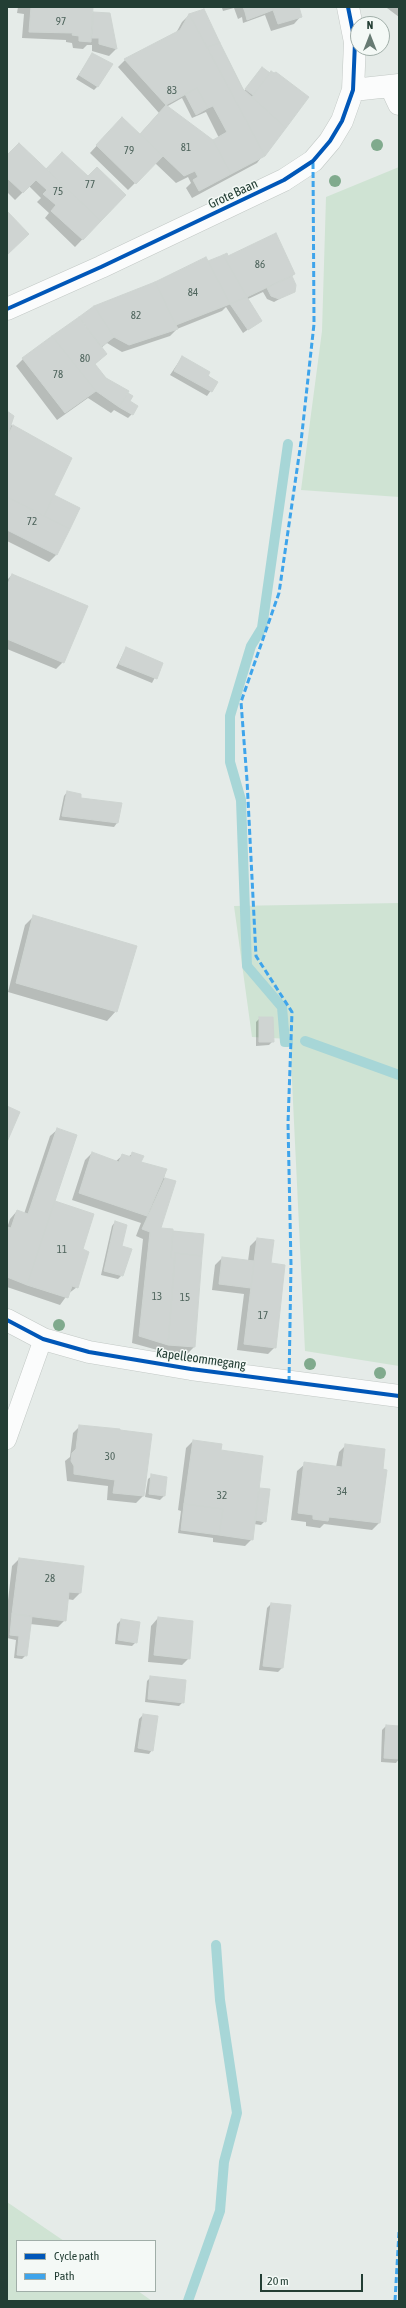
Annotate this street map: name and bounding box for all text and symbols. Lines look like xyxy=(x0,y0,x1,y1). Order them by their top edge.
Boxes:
house number: 97 xyxy=(56,15,66,29)
north arrow xyxy=(350,16,390,56)
text: N xyxy=(367,19,373,31)
house number: 83 xyxy=(167,84,177,98)
house number: 81 xyxy=(181,141,191,155)
house number: 79 xyxy=(124,144,134,158)
street label: Grote Baan xyxy=(206,176,260,212)
house number: 77 xyxy=(85,178,95,192)
house number: 75 xyxy=(53,185,63,199)
house number: 86 xyxy=(255,258,265,272)
house number: 84 xyxy=(188,286,198,300)
house number: 82 xyxy=(131,309,141,323)
house number: 80 xyxy=(80,352,90,366)
house number: 78 xyxy=(53,368,63,382)
house number: 72 xyxy=(27,515,37,529)
house number: 11 xyxy=(57,1243,67,1257)
house number: 13 xyxy=(152,1290,162,1304)
house number: 15 xyxy=(180,1291,190,1305)
house number: 17 xyxy=(258,1309,268,1323)
street label: Kapelleommegang xyxy=(155,1345,247,1373)
house number: 30 xyxy=(105,1450,115,1464)
house number: 34 xyxy=(337,1485,347,1499)
house number: 32 xyxy=(217,1489,227,1503)
house number: 28 xyxy=(45,1572,55,1586)
legend xyxy=(16,2240,156,2292)
text: Cycle path xyxy=(54,2249,99,2263)
scale bar xyxy=(262,2266,365,2292)
text: Path xyxy=(54,2269,75,2283)
text: 20 m xyxy=(267,2274,289,2288)

